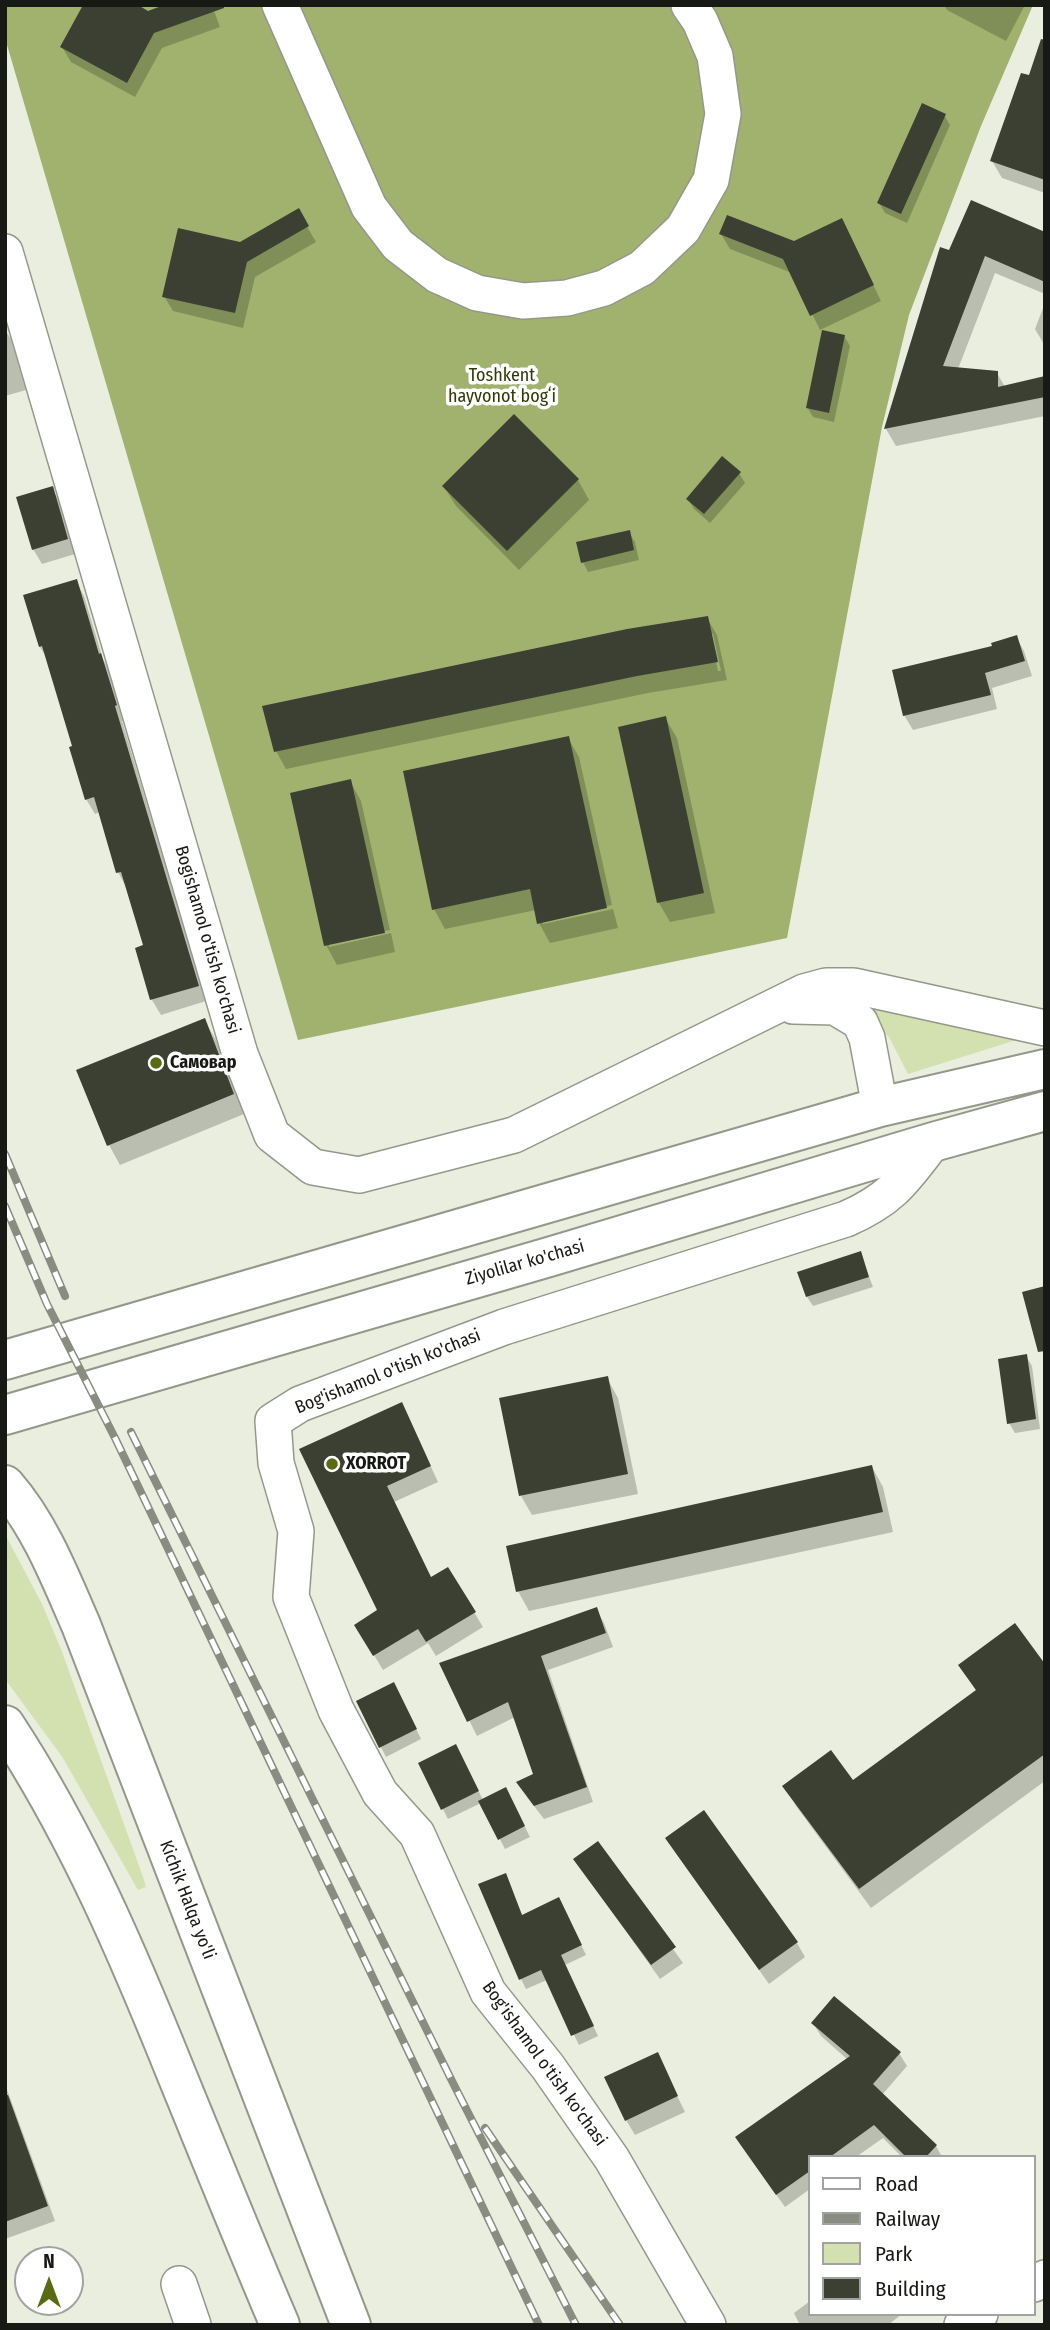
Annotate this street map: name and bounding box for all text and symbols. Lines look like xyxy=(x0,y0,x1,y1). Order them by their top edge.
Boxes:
park label: Toshkent hayvonot bogʻi xyxy=(448,365,556,408)
street label: Bogishamol o'tish ko'chasi xyxy=(170,843,244,1037)
place label: Самовар xyxy=(170,1052,237,1074)
marker: Самовар xyxy=(148,1055,164,1071)
street label: Ziyolilar ko'chasi xyxy=(463,1236,587,1290)
street label: Bog'ishamol o'tish ko'chasi xyxy=(292,1325,484,1419)
place label: XORROT xyxy=(346,1453,406,1475)
marker: XORROT xyxy=(324,1456,340,1472)
street label: Kichik Halqa yo'li xyxy=(154,1838,220,1962)
street label: Bog'ishamol o'tish ko'chasi xyxy=(477,1977,611,2151)
legend xyxy=(808,2155,1036,2316)
text: Road xyxy=(875,2171,919,2197)
text: Railway xyxy=(875,2206,940,2232)
text: Park xyxy=(875,2241,912,2267)
north arrow xyxy=(14,2246,84,2316)
text: N xyxy=(43,2250,55,2273)
text: Building xyxy=(875,2276,946,2302)

